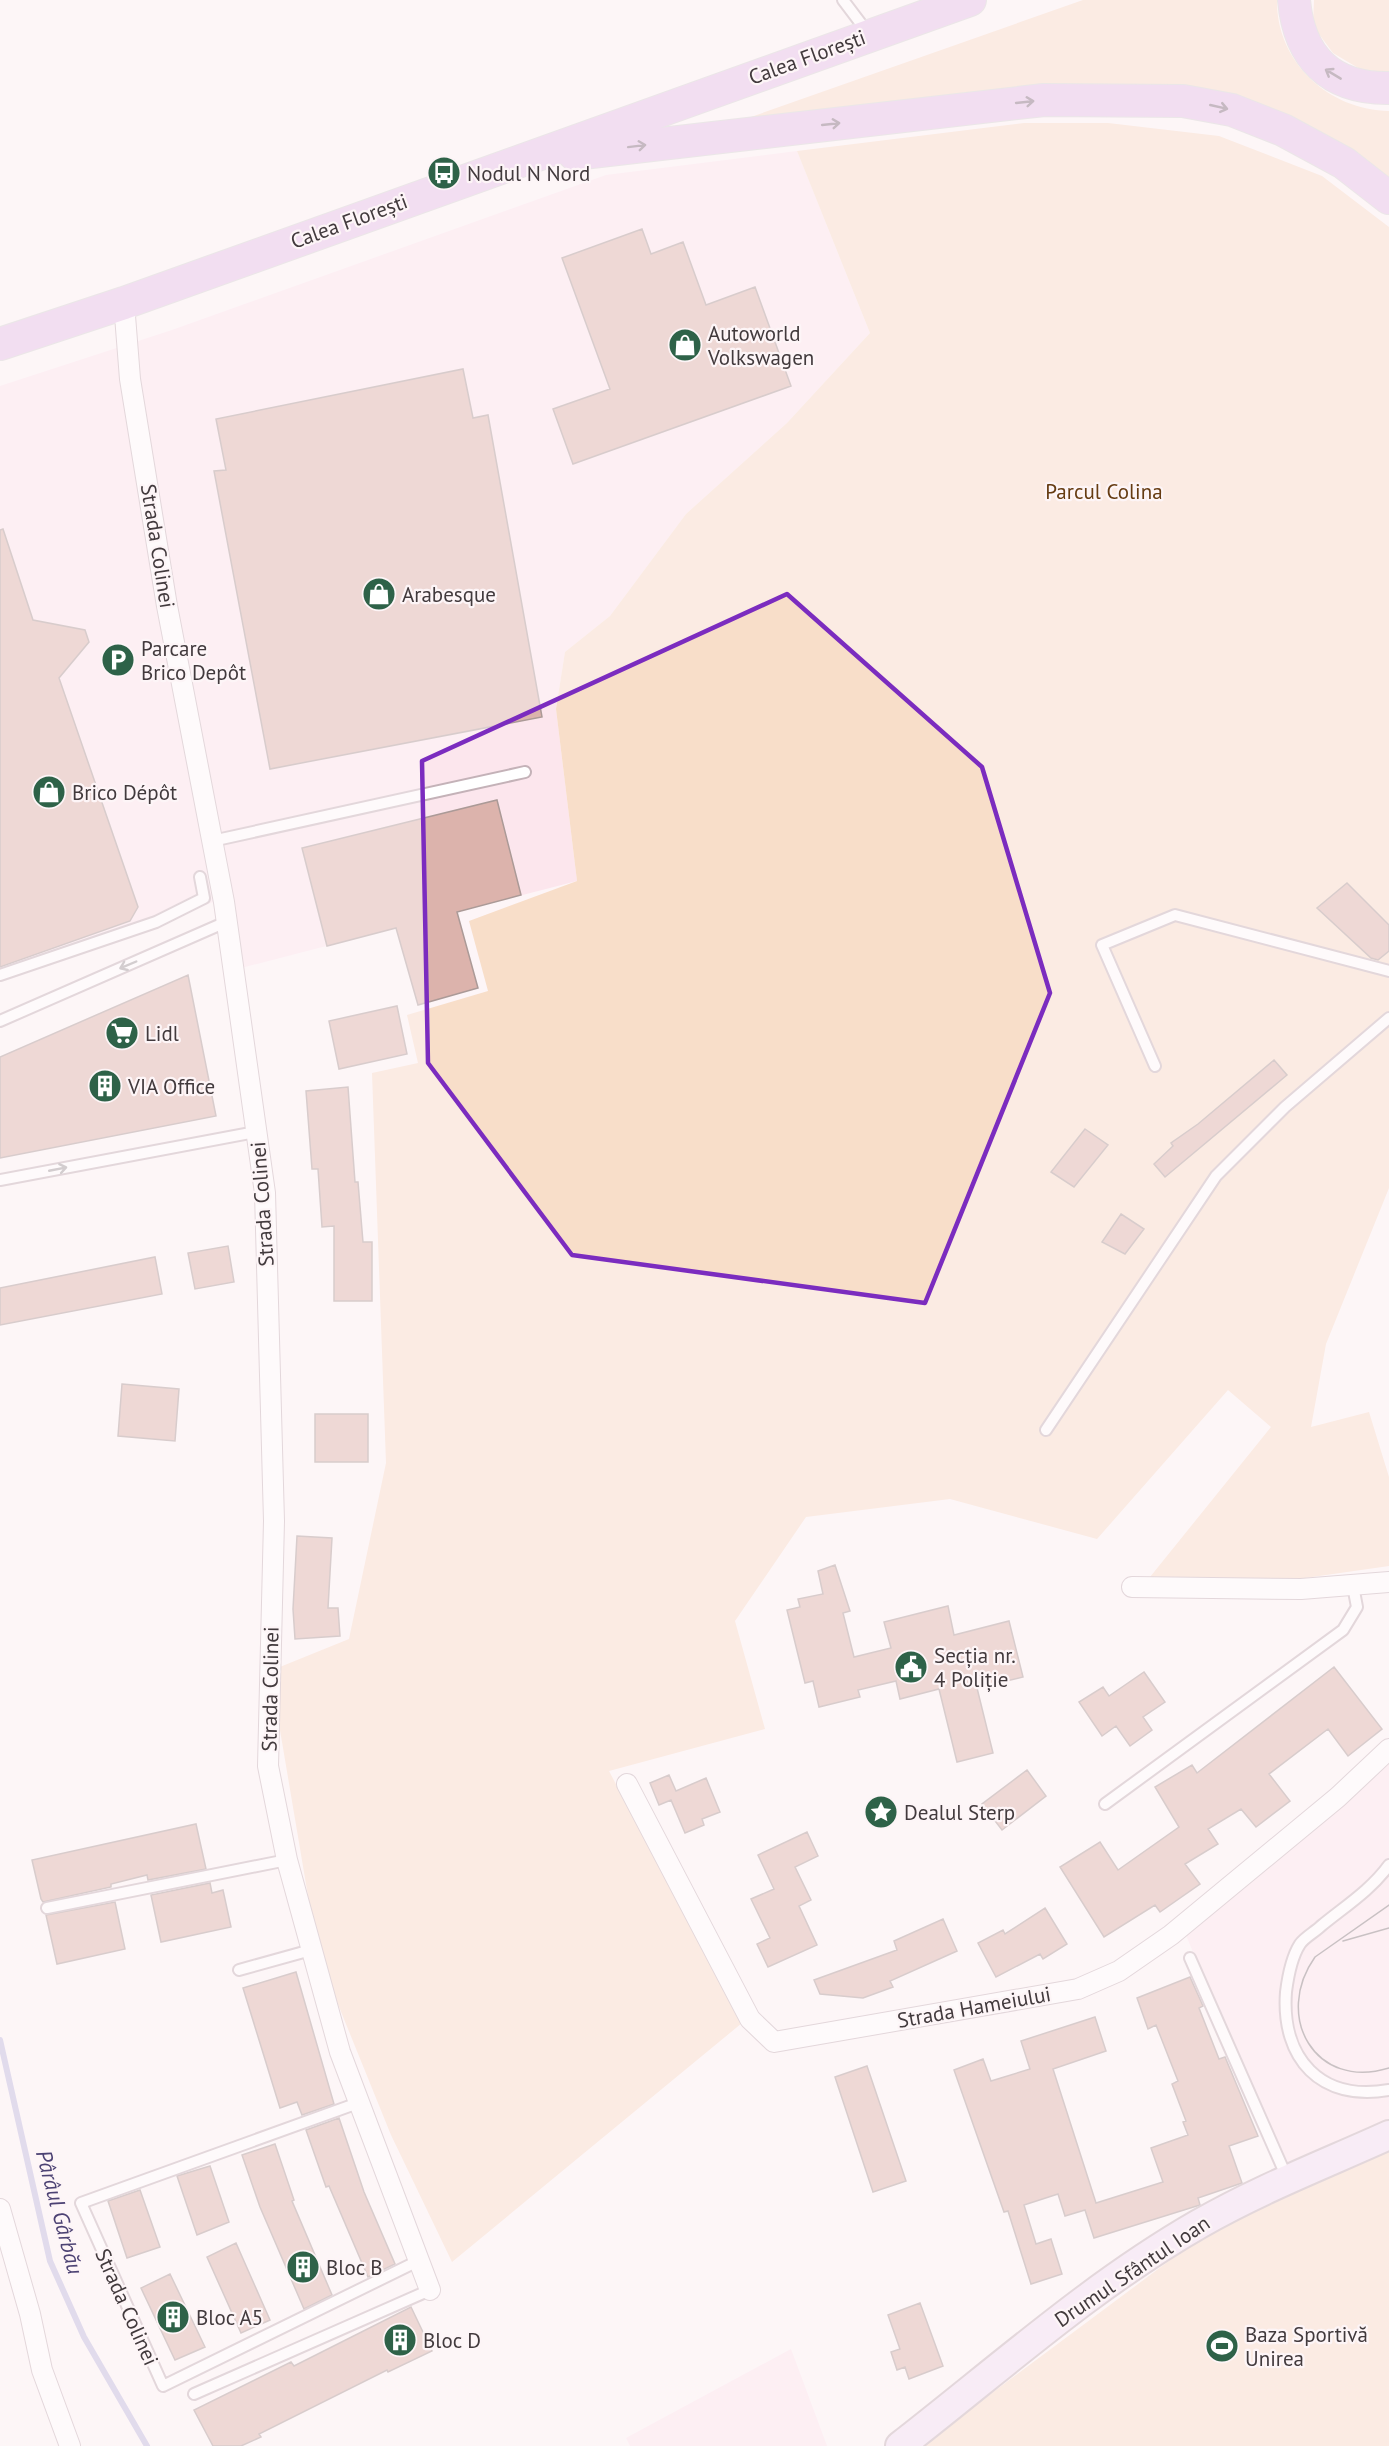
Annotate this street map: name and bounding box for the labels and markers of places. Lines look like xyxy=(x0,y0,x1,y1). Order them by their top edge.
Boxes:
bus stop icon: Nodul N Nord xyxy=(426,155,462,191)
place label: Nodul N Nord xyxy=(467,160,590,187)
place label: Autoworld Volkswagen xyxy=(707,320,814,371)
shop icon: Autoworld Volkswagen xyxy=(667,327,703,363)
shop icon: Arabesque xyxy=(361,576,397,612)
place label: Arabesque xyxy=(402,581,496,608)
place label: Parcare Brico Depôt xyxy=(141,635,246,686)
parking icon: Parcare Brico Depôt xyxy=(100,642,136,678)
shop icon: Brico Dépôt xyxy=(31,774,67,810)
place label: Brico Dépôt xyxy=(72,779,177,806)
supermarket icon: Lidl xyxy=(104,1015,140,1051)
place label: Lidl xyxy=(145,1020,179,1047)
building icon: VIA Office xyxy=(87,1068,123,1104)
place label: VIA Office xyxy=(127,1073,215,1100)
place label: Secția nr. 4 Poliție xyxy=(934,1642,1016,1693)
public building icon: Secția nr. 4 Poliție xyxy=(893,1649,929,1685)
place icon: Dealul Sterp xyxy=(863,1794,899,1830)
place label: Dealul Sterp xyxy=(904,1799,1015,1826)
building icon: Bloc B xyxy=(285,2249,321,2285)
place label: Bloc B xyxy=(326,2254,383,2281)
building icon: Bloc A5 xyxy=(155,2299,191,2335)
place label: Bloc A5 xyxy=(196,2304,263,2331)
place label: Baza Sportivă Unirea xyxy=(1245,2321,1368,2372)
building icon: Bloc D xyxy=(382,2322,418,2358)
place label: Bloc D xyxy=(423,2327,481,2354)
sports icon: Baza Sportivă Unirea xyxy=(1204,2328,1240,2364)

